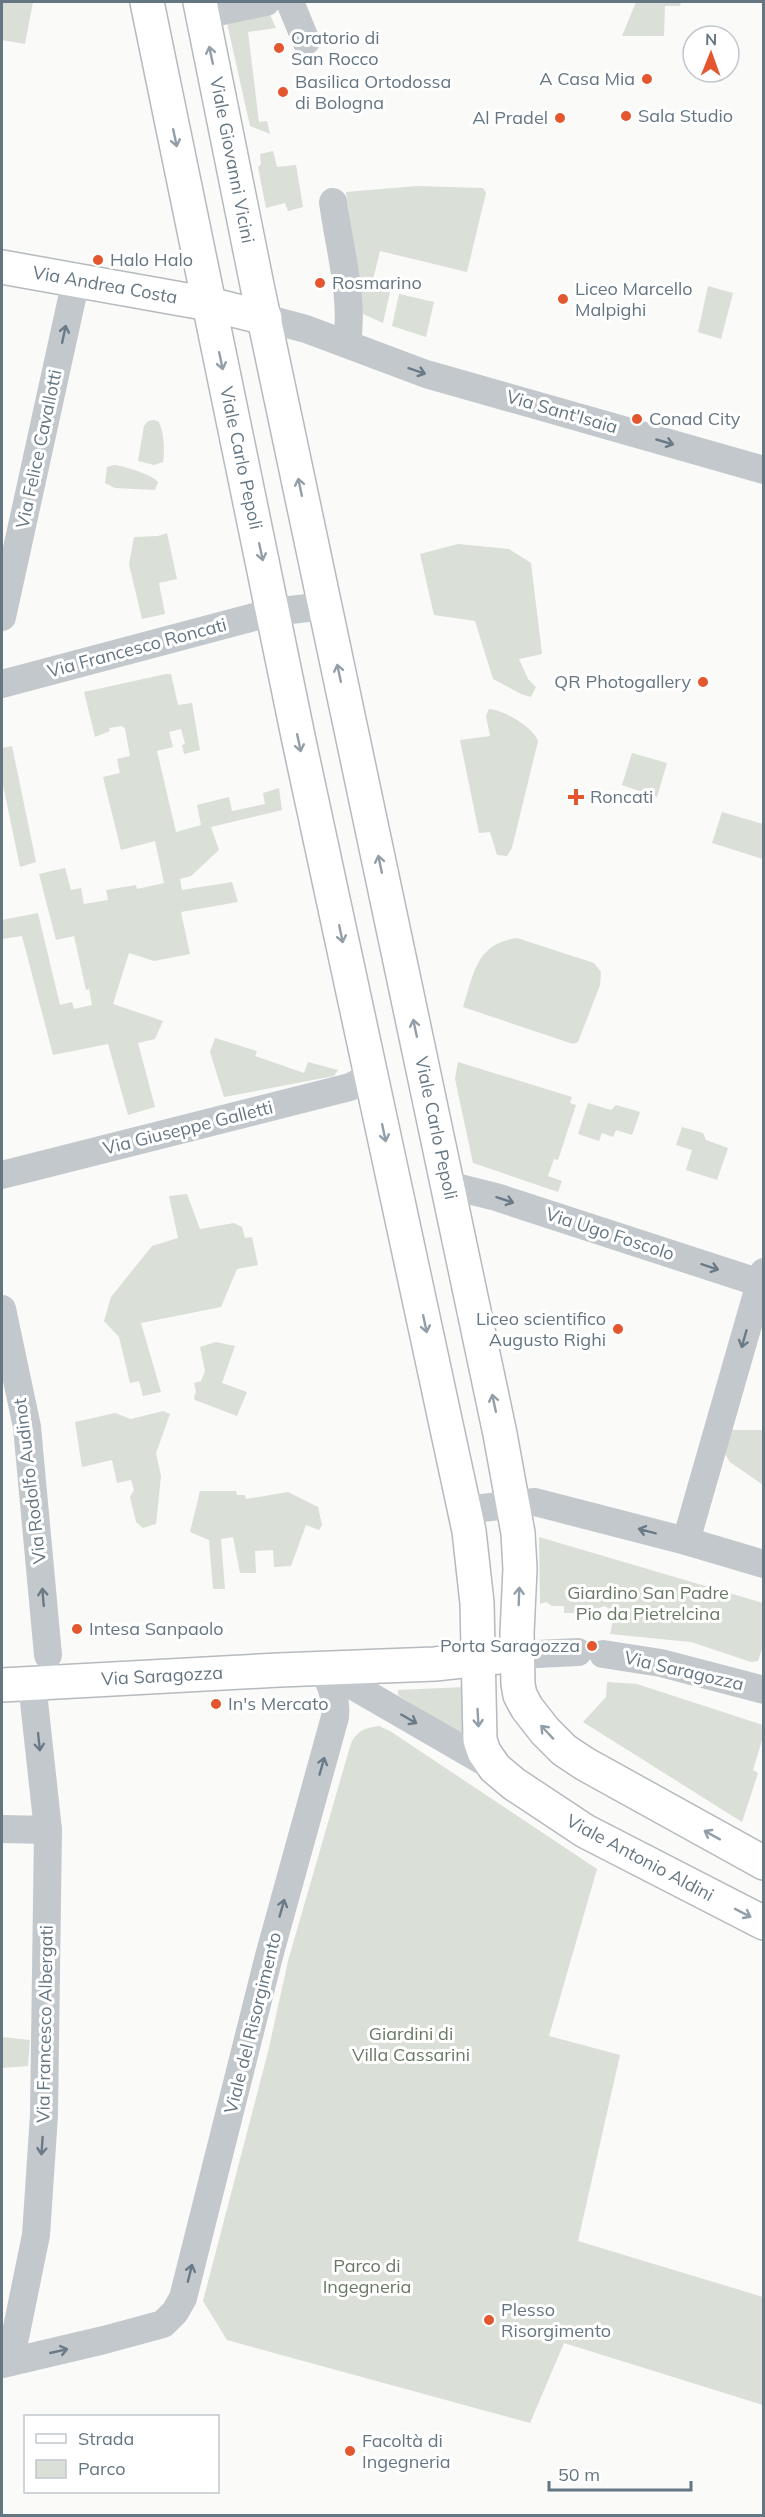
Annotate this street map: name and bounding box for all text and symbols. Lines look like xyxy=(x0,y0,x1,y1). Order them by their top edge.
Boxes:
north arrow xyxy=(681,24,741,84)
place label: Oratorio di San Rocco xyxy=(291,26,380,70)
text: N xyxy=(705,29,717,49)
marker: Oratorio di San Rocco xyxy=(272,41,286,55)
one-way arrow xyxy=(205,46,216,65)
place label: A Casa Mia xyxy=(539,67,635,90)
place label: Basilica Ortodossa di Bologna xyxy=(295,70,451,114)
marker: A Casa Mia xyxy=(640,72,654,86)
street label: Viale Giovanni Vicini xyxy=(205,75,260,245)
marker: Basilica Ortodossa di Bologna xyxy=(276,85,290,99)
place label: Sala Studio xyxy=(638,104,733,127)
place label: Al Pradel xyxy=(472,106,548,129)
marker: Sala Studio xyxy=(619,109,633,123)
marker: Al Pradel xyxy=(553,111,567,125)
one-way arrow xyxy=(169,128,181,147)
place label: Halo Halo xyxy=(110,248,193,271)
marker: Halo Halo xyxy=(91,253,105,267)
street label: Via Andrea Costa xyxy=(31,260,179,309)
place label: Rosmarino xyxy=(332,271,422,294)
marker: Rosmarino xyxy=(313,276,327,290)
place label: Liceo Marcello Malpighi xyxy=(575,277,693,321)
marker: Liceo Marcello Malpighi xyxy=(556,292,570,306)
one-way arrow xyxy=(59,325,70,345)
one-way arrow xyxy=(216,351,228,370)
street label: Via Felice Cavallotti xyxy=(10,367,67,531)
one-way arrow xyxy=(407,367,426,378)
street label: Viale Carlo Pepoli xyxy=(215,384,268,532)
street label: Via Sant'Isaia xyxy=(504,385,620,438)
place label: Conad City xyxy=(649,407,741,430)
marker: Conad City xyxy=(630,412,644,426)
one-way arrow xyxy=(656,437,675,448)
one-way arrow xyxy=(294,477,305,497)
one-way arrow xyxy=(256,542,267,561)
street label: Via Francesco Roncati xyxy=(45,613,229,683)
one-way arrow xyxy=(333,664,344,683)
place label: QR Photogallery xyxy=(554,670,691,693)
marker: QR Photogallery xyxy=(696,675,710,689)
one-way arrow xyxy=(294,733,306,752)
place label: Roncati xyxy=(590,785,653,808)
marker: Roncati xyxy=(567,788,585,806)
one-way arrow xyxy=(373,854,385,873)
one-way arrow xyxy=(336,923,347,943)
one-way arrow xyxy=(408,1018,420,1037)
street label: Viale Carlo Pepoli xyxy=(410,1054,463,1202)
street label: Via Giuseppe Galletti xyxy=(101,1095,275,1160)
one-way arrow xyxy=(379,1123,390,1143)
one-way arrow xyxy=(495,1195,514,1206)
street label: Via Ugo Foscolo xyxy=(543,1202,677,1265)
one-way arrow xyxy=(700,1262,719,1273)
place label: Liceo scientifico Augusto Righi xyxy=(476,1307,606,1351)
one-way arrow xyxy=(420,1314,431,1333)
marker: Liceo scientifico Augusto Righi xyxy=(611,1322,625,1336)
one-way arrow xyxy=(738,1330,749,1349)
one-way arrow xyxy=(488,1394,499,1414)
street label: Via Rodolfo Audinot xyxy=(8,1397,51,1565)
one-way arrow xyxy=(638,1524,657,1536)
park label: Giardino San Padre Pio da Pietrelcina xyxy=(567,1581,729,1625)
one-way arrow xyxy=(513,1587,524,1607)
one-way arrow xyxy=(37,1588,48,1607)
place label: Intesa Sanpaolo xyxy=(89,1617,224,1640)
marker: Intesa Sanpaolo xyxy=(70,1622,84,1636)
place label: Porta Saragozza xyxy=(440,1634,580,1657)
marker: Porta Saragozza xyxy=(585,1639,599,1653)
street label: Via Saragozza xyxy=(622,1646,746,1695)
street label: Via Saragozza xyxy=(100,1661,223,1690)
place label: In's Mercato xyxy=(228,1692,329,1715)
marker: In's Mercato xyxy=(209,1697,223,1711)
one-way arrow xyxy=(473,1707,484,1727)
one-way arrow xyxy=(400,1713,417,1725)
one-way arrow xyxy=(540,1725,554,1740)
one-way arrow xyxy=(34,1731,45,1751)
one-way arrow xyxy=(317,1757,328,1776)
street label: Viale Antonio Aldini xyxy=(562,1809,718,1906)
one-way arrow xyxy=(704,1829,721,1841)
one-way arrow xyxy=(277,1899,288,1918)
one-way arrow xyxy=(733,1907,751,1919)
street label: Via Francesco Albergati xyxy=(31,1925,58,2123)
street label: Viale del Risorgimento xyxy=(219,1930,286,2116)
park label: Giardini di Villa Cassarini xyxy=(352,2022,470,2066)
one-way arrow xyxy=(36,2136,47,2156)
park label: Parco di Ingegneria xyxy=(323,2254,411,2298)
one-way arrow xyxy=(184,2264,196,2283)
place label: Plesso Risorgimento xyxy=(501,2298,611,2342)
marker: Plesso Risorgimento xyxy=(482,2313,496,2327)
one-way arrow xyxy=(49,2344,68,2356)
legend xyxy=(24,2415,219,2493)
text: Strada xyxy=(78,2427,134,2450)
place label: Facoltà di Ingegneria xyxy=(362,2429,451,2473)
marker: Facoltà di Ingegneria xyxy=(343,2444,357,2458)
scale bar xyxy=(549,2454,692,2492)
text: Parco xyxy=(78,2457,126,2480)
text: 50 m xyxy=(558,2463,600,2486)

